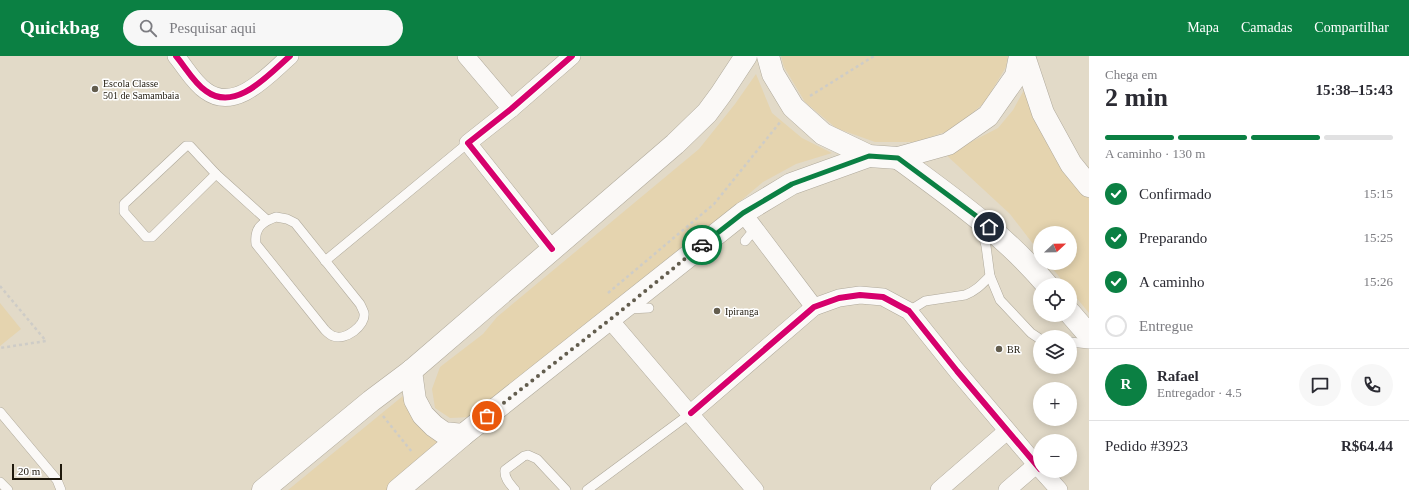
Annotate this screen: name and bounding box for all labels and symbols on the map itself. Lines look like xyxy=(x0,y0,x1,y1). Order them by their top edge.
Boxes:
place label: Escola Classe 501 de Samambaia xyxy=(103,78,180,101)
marker: Escola Classe 501 de Samambaia xyxy=(90,84,100,94)
pin xyxy=(972,210,1006,244)
courier xyxy=(682,225,722,265)
north arrow xyxy=(1033,226,1077,270)
marker: Ipiranga xyxy=(712,306,722,316)
place label: Ipiranga xyxy=(725,306,759,317)
marker: BR xyxy=(994,344,1004,354)
place label: BR xyxy=(1007,344,1021,355)
pin xyxy=(470,399,504,433)
scale bar xyxy=(12,462,62,481)

